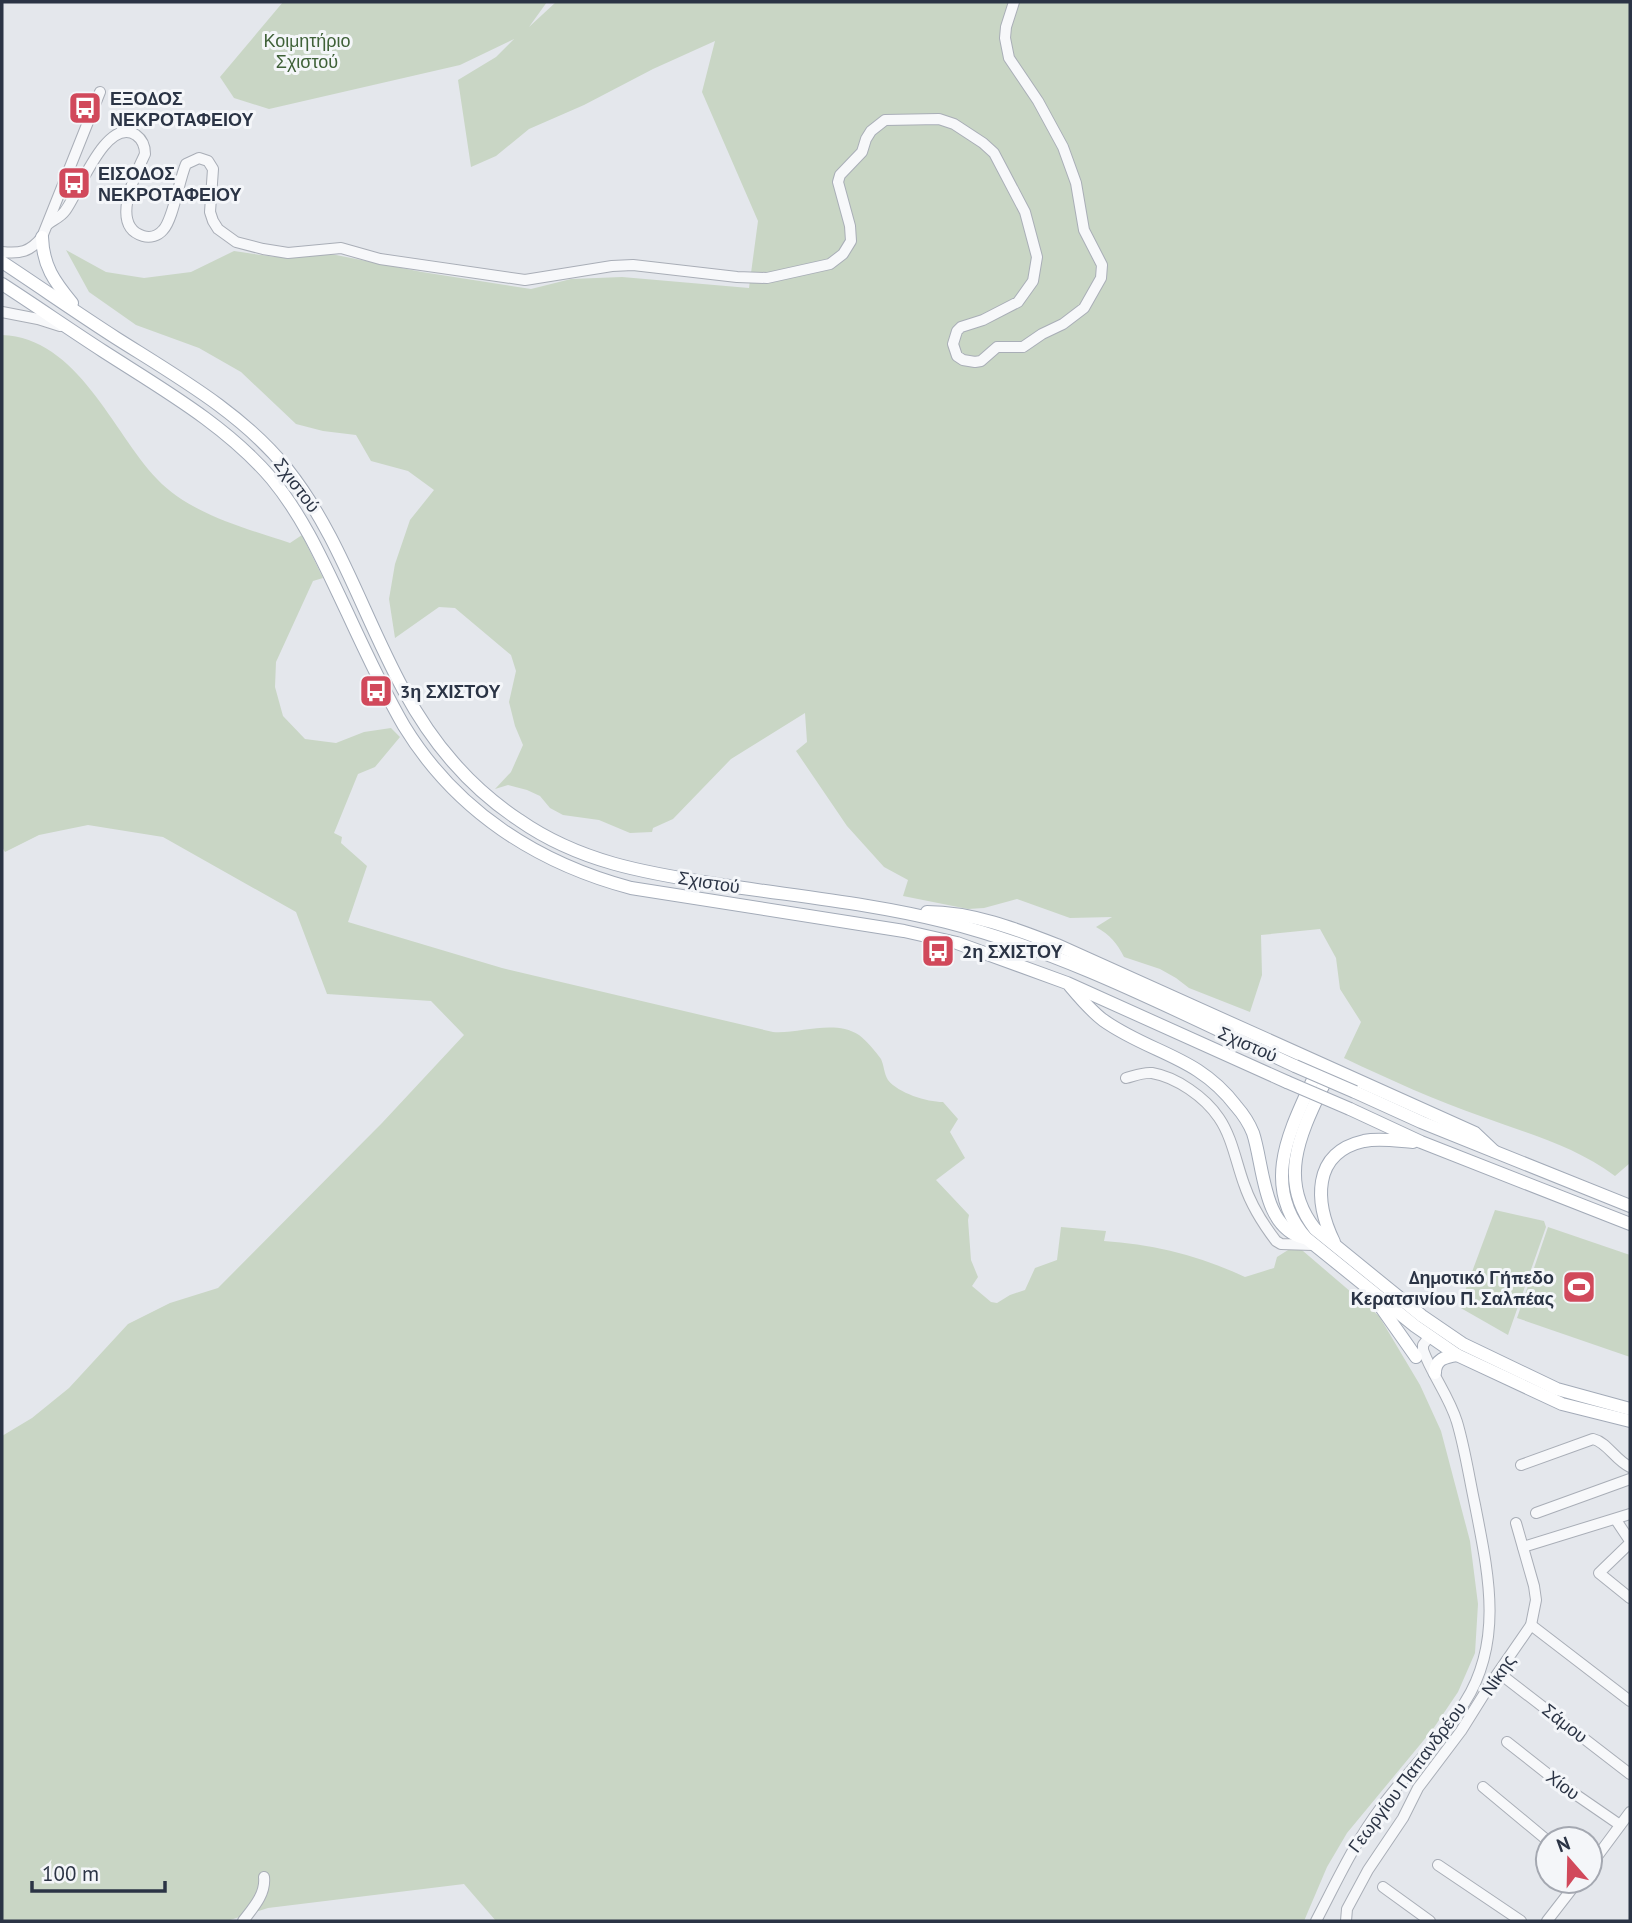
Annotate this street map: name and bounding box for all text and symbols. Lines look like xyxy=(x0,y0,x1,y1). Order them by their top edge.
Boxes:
park label: Κοιμητήριο Σχιστού xyxy=(263,29,351,73)
place label: ΕΞΟΔΟΣ ΝΕΚΡΟΤΑΦΕΙΟΥ xyxy=(110,87,253,131)
bus stop icon: ΕΞΟΔΟΣ ΝΕΚΡΟΤΑΦΕΙΟΥ xyxy=(66,89,104,127)
place label: ΕΙΣΟΔΟΣ ΝΕΚΡΟΤΑΦΕΙΟΥ xyxy=(98,162,241,206)
bus stop icon: ΕΙΣΟΔΟΣ ΝΕΚΡΟΤΑΦΕΙΟΥ xyxy=(55,164,93,202)
street label: Σχιστού xyxy=(269,453,325,517)
bus stop icon: 3η ΣΧΙΣΤΟΥ xyxy=(357,672,395,710)
place label: 3η ΣΧΙΣΤΟΥ xyxy=(400,680,501,703)
street label: Σχιστού xyxy=(676,866,742,898)
bus stop icon: 2η ΣΧΙΣΤΟΥ xyxy=(919,932,957,970)
place label: 2η ΣΧΙΣΤΟΥ xyxy=(962,940,1063,963)
street label: Σχιστού xyxy=(1215,1021,1281,1067)
place label: Δημοτικό Γήπεδο Κερατσινίου Π. Σαλπέας xyxy=(1351,1266,1554,1310)
sports icon: Δημοτικό Γήπεδο Κερατσινίου Π. Σαλπέας xyxy=(1560,1268,1598,1306)
street label: Νίκης xyxy=(1476,1650,1520,1700)
street label: Γεωργίου Παπανδρέου xyxy=(1343,1697,1471,1857)
street label: Σάμου xyxy=(1538,1698,1592,1748)
street label: Χίου xyxy=(1542,1765,1584,1805)
north arrow xyxy=(1534,1825,1604,1895)
text: N xyxy=(1553,1831,1573,1857)
scale bar xyxy=(32,1850,164,1894)
text: 100 m xyxy=(42,1860,99,1887)

